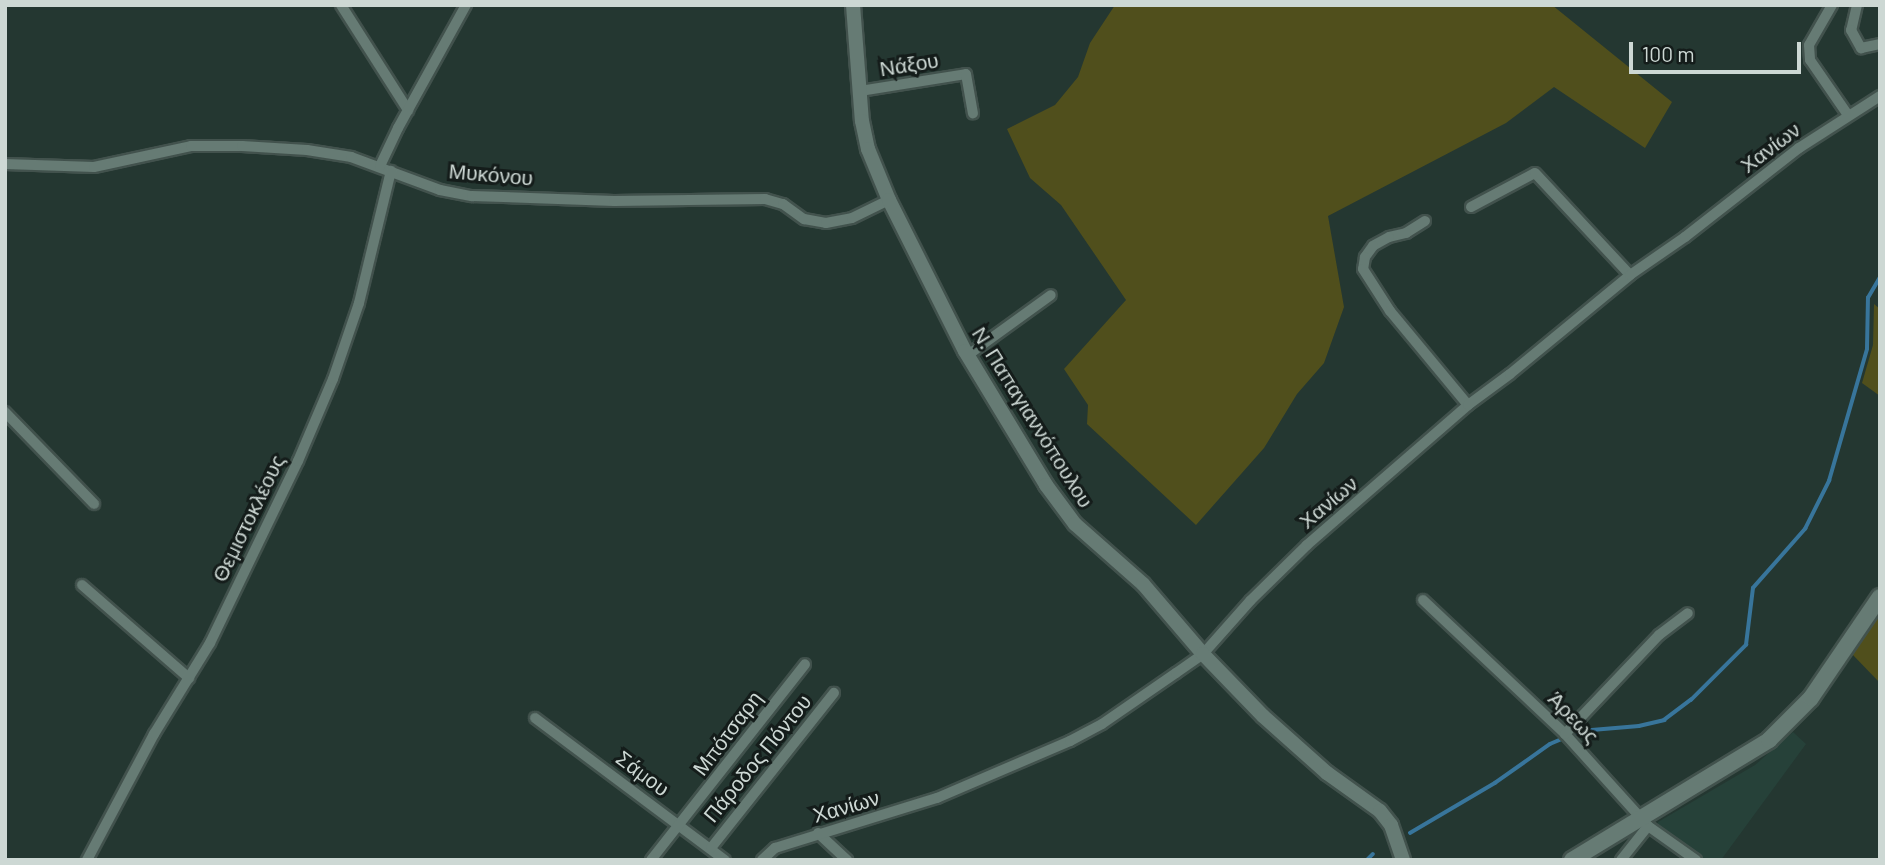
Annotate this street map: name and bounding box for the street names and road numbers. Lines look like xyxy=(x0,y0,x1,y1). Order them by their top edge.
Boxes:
street label: Νάξου xyxy=(878,47,940,81)
street label: Χανίων xyxy=(1735,116,1805,178)
street label: Μυκόνου xyxy=(448,158,534,190)
street label: Ν. Παπαγιαννόπουλου xyxy=(967,322,1099,512)
street label: Θεμιστοκλέους xyxy=(206,450,290,586)
street label: Χανίων xyxy=(1294,470,1362,534)
street label: Μπότσαρη xyxy=(687,686,767,780)
street label: Άρεως xyxy=(1543,686,1605,748)
street label: Πάροδος Πόντου xyxy=(698,689,816,827)
street label: Σάμου xyxy=(612,745,674,801)
street label: Χανίων xyxy=(810,784,882,828)

